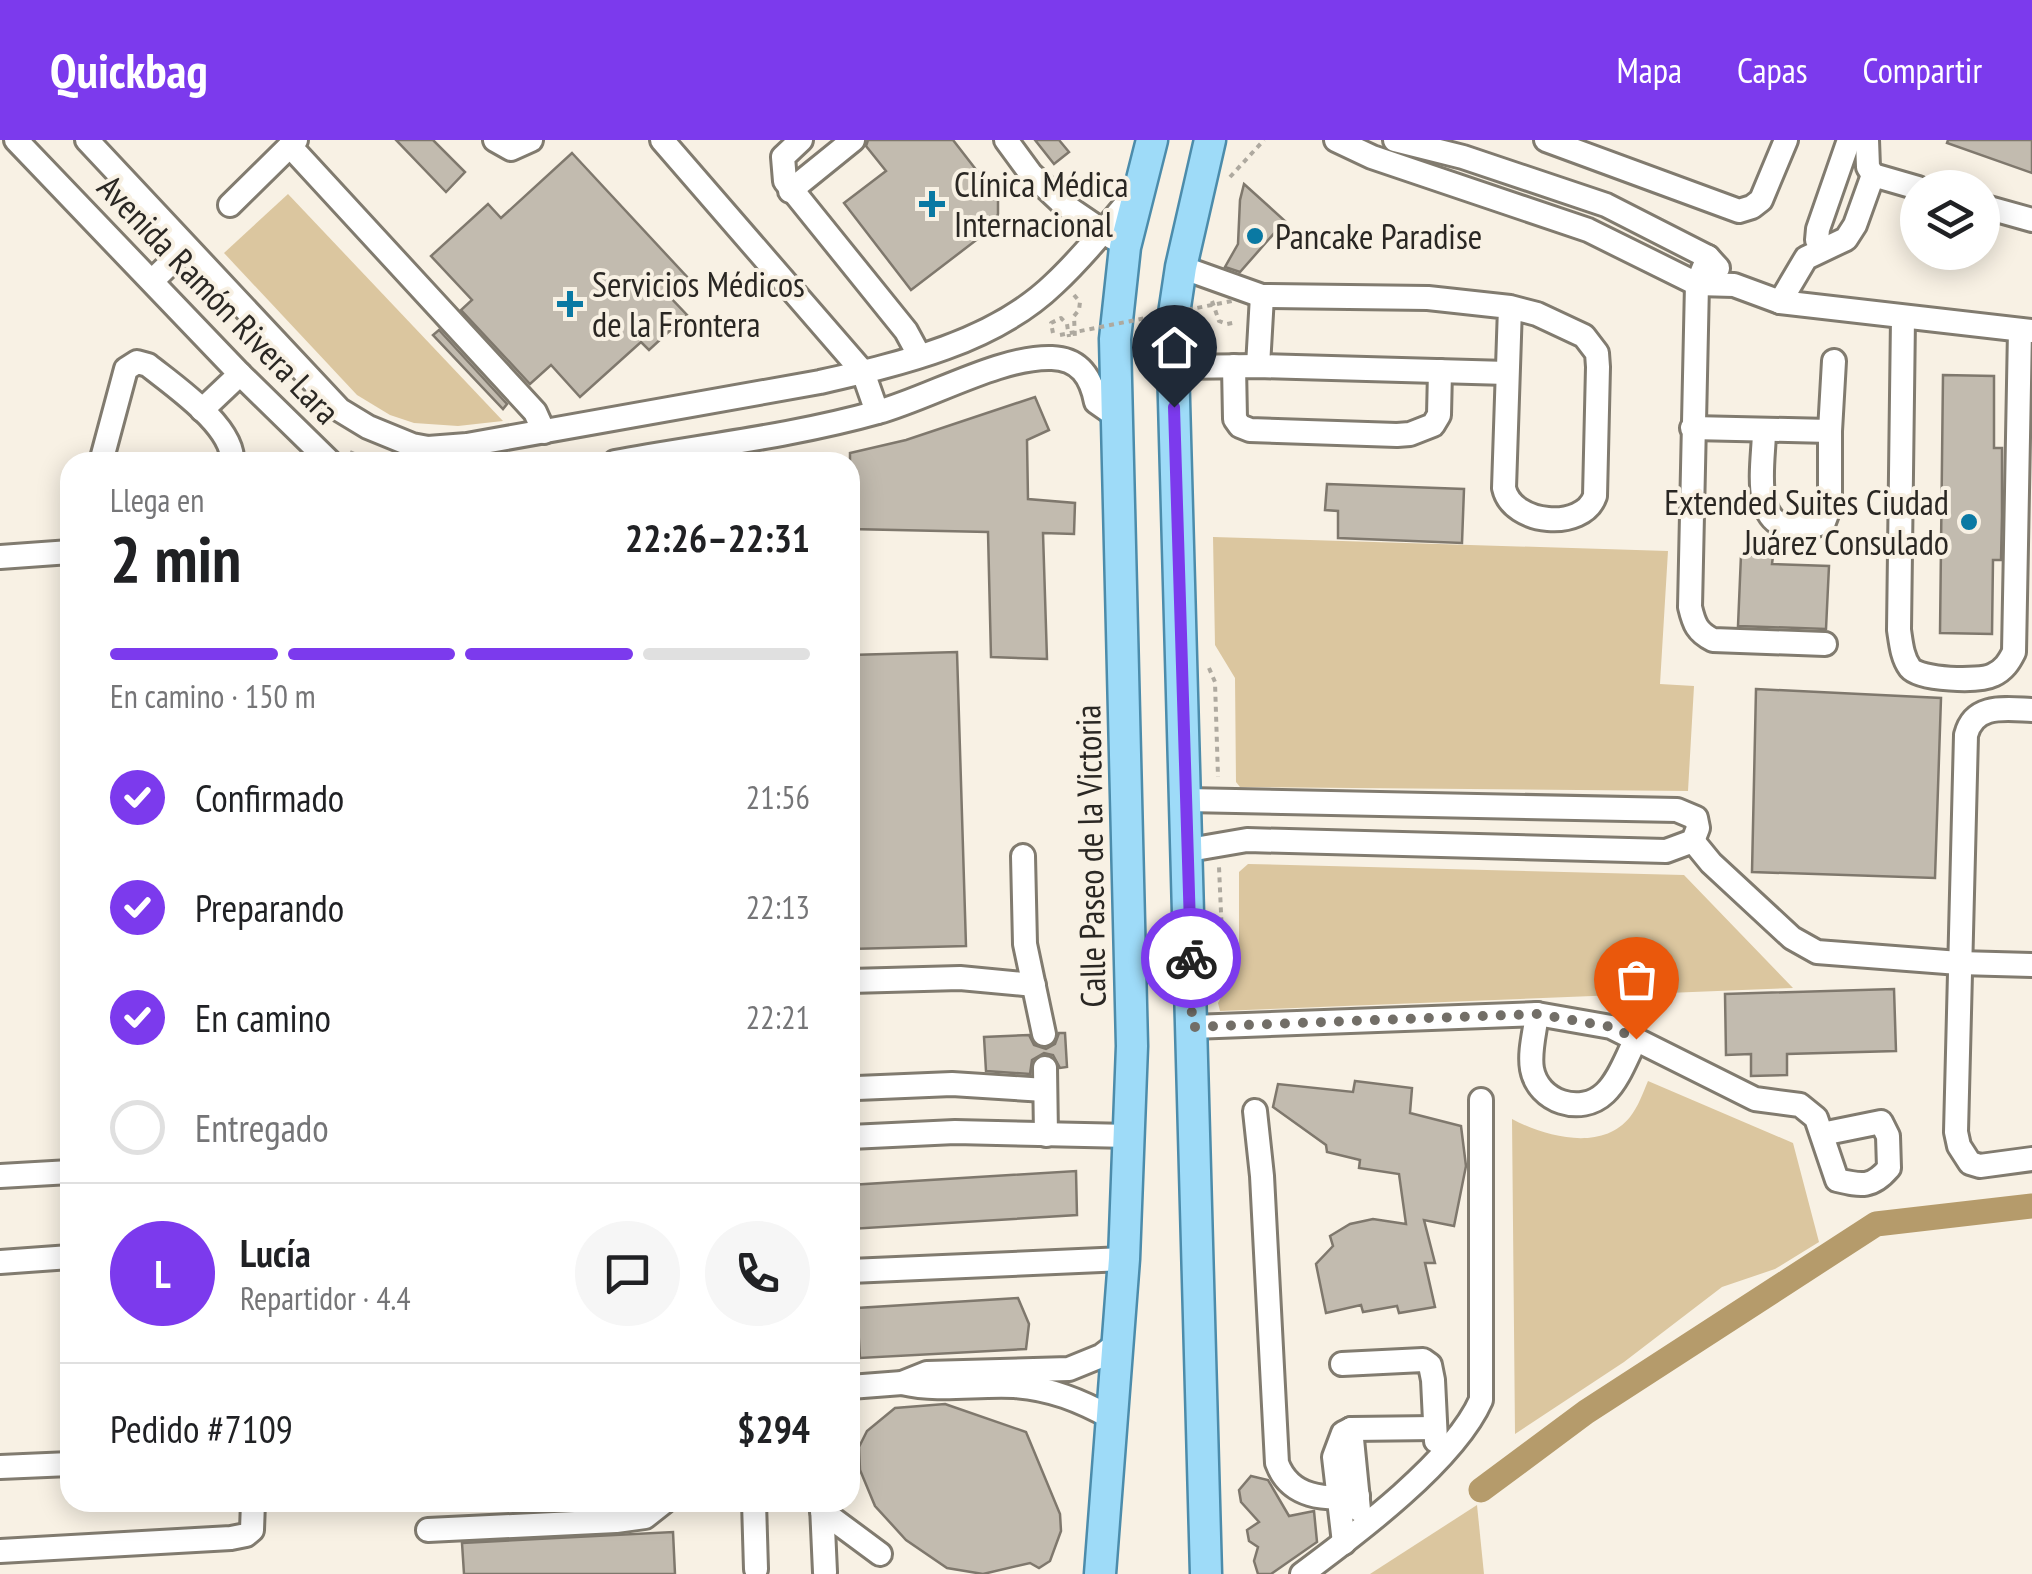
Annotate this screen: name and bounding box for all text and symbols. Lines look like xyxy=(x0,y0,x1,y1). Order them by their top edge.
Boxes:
text: Quickbag xyxy=(50,39,208,101)
text: Mapa xyxy=(1616,47,1682,93)
text: Capas xyxy=(1737,47,1808,93)
text: Compartir xyxy=(1863,47,1982,93)
place label: Clínica Médica Internacional xyxy=(954,161,1129,247)
street label: Avenida Ramón Rivera Lara xyxy=(88,164,350,434)
map controls xyxy=(1900,170,2000,270)
button: layers xyxy=(1900,170,2000,270)
marker: Clínica Médica Internacional xyxy=(919,191,945,217)
place label: Pancake Paradise xyxy=(1275,213,1482,259)
marker: Pancake Paradise xyxy=(1244,225,1266,247)
place label: Servicios Médicos de la Frontera xyxy=(592,261,805,347)
marker: Servicios Médicos de la Frontera xyxy=(557,291,583,317)
pin xyxy=(1132,305,1217,408)
icon: home xyxy=(1147,320,1202,375)
text: Llega en xyxy=(110,479,204,521)
place label: Extended Suites Ciudad Juárez Consulado xyxy=(1664,479,1949,565)
marker: Extended Suites Ciudad Juárez Consulado xyxy=(1958,511,1980,533)
text: 22:26–22:31 xyxy=(625,513,810,562)
text: 2 min xyxy=(110,516,241,600)
text: En camino · 150 m xyxy=(110,675,316,717)
street label: Calle Paseo de la Victoria xyxy=(1064,704,1116,1008)
icon: check xyxy=(110,770,165,825)
text: Confirmado xyxy=(195,773,344,822)
text: 21:56 xyxy=(746,776,810,818)
icon: check xyxy=(110,880,165,935)
text: Preparando xyxy=(195,883,344,932)
text: 22:13 xyxy=(746,886,810,928)
courier xyxy=(1141,908,1241,1008)
icon: bike xyxy=(1164,931,1219,986)
pin xyxy=(1594,937,1679,1040)
icon: bag xyxy=(1609,952,1664,1007)
icon: check xyxy=(110,990,165,1045)
text: En camino xyxy=(195,993,331,1042)
text: 22:21 xyxy=(746,996,810,1038)
text: Entregado xyxy=(195,1103,329,1152)
button: chat xyxy=(575,1221,680,1326)
button: phone xyxy=(705,1221,810,1326)
text: Lucía xyxy=(240,1228,311,1277)
text: L xyxy=(154,1249,171,1298)
text: Repartidor · 4.4 xyxy=(240,1277,411,1319)
text: Pedido #7109 xyxy=(110,1404,293,1453)
text: $294 xyxy=(737,1404,810,1453)

